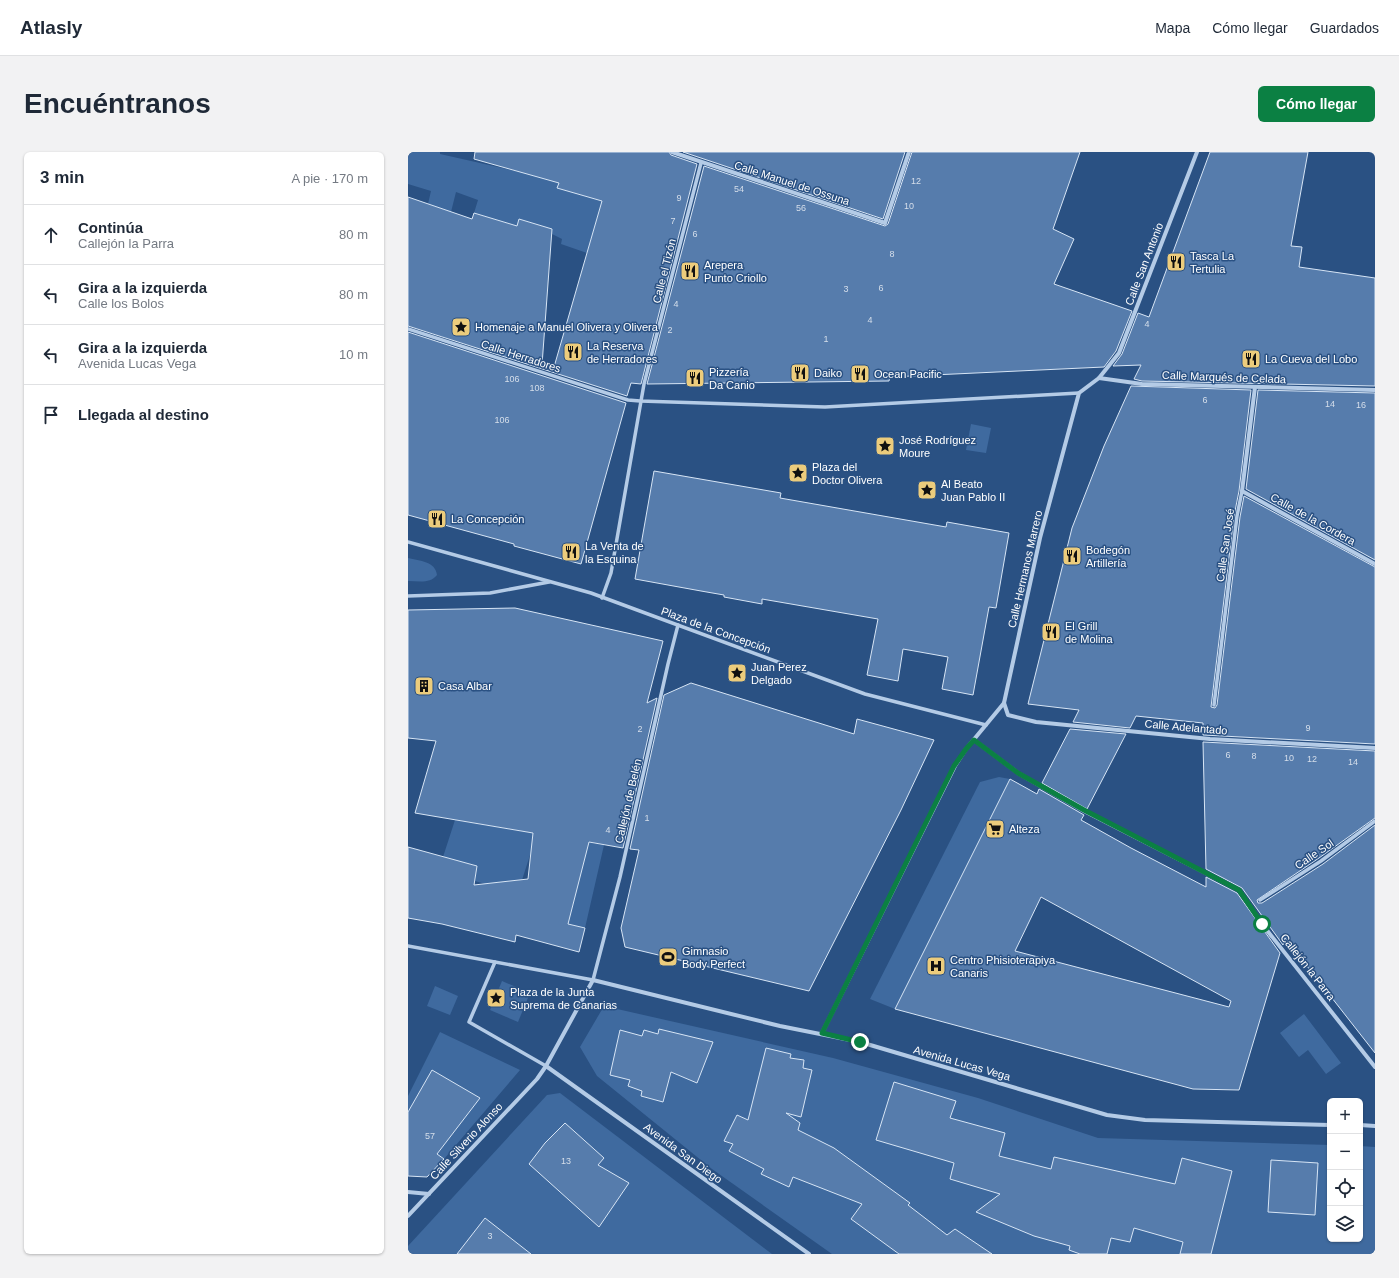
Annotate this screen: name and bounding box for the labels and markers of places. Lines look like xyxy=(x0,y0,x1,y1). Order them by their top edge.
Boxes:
place label: Tasca La Tertulia xyxy=(1190,250,1235,275)
restaurant icon: Tasca La Tertulia xyxy=(1165,251,1187,273)
place label: Arepera Punto Criollo xyxy=(704,259,767,284)
restaurant icon: Arepera Punto Criollo xyxy=(679,260,701,282)
place icon: Homenaje a Manuel Olivera y Olivera xyxy=(450,316,472,338)
place label: Homenaje a Manuel Olivera y Olivera xyxy=(475,321,659,333)
place label: La Reserva de Herradores xyxy=(587,340,658,365)
restaurant icon: La Reserva de Herradores xyxy=(562,341,584,363)
restaurant icon: La Cueva del Lobo xyxy=(1240,348,1262,370)
place label: La Cueva del Lobo xyxy=(1265,353,1357,365)
restaurant icon: Daiko xyxy=(789,362,811,384)
restaurant icon: Ocean Pacific xyxy=(849,363,871,385)
place label: Pizzería Da Canio xyxy=(709,366,755,391)
restaurant icon: Pizzería Da Canio xyxy=(684,367,706,389)
place label: Daiko xyxy=(814,367,842,379)
place label: Ocean Pacific xyxy=(874,368,942,380)
place label: José Rodríguez Moure xyxy=(899,434,976,459)
place icon: José Rodríguez Moure xyxy=(874,435,896,457)
place label: Plaza del Doctor Olivera xyxy=(812,461,883,486)
place icon: Plaza del Doctor Olivera xyxy=(787,462,809,484)
place label: Al Beato Juan Pablo II xyxy=(941,478,1005,503)
place icon: Al Beato Juan Pablo II xyxy=(916,479,938,501)
restaurant icon: La Concepción xyxy=(426,508,448,530)
place label: La Concepción xyxy=(451,513,524,525)
place label: La Venta de la Esquina xyxy=(585,540,644,565)
restaurant icon: La Venta de la Esquina xyxy=(560,541,582,563)
place label: Bodegón Artillería xyxy=(1086,544,1130,569)
restaurant icon: Bodegón Artillería xyxy=(1061,545,1083,567)
place label: El Grill de Molina xyxy=(1065,620,1114,645)
restaurant icon: El Grill de Molina xyxy=(1040,621,1062,643)
place label: Juan Perez Delgado xyxy=(751,661,807,686)
place icon: Juan Perez Delgado xyxy=(726,662,748,684)
building icon: Casa Albar xyxy=(413,675,435,697)
place label: Casa Albar xyxy=(438,680,492,692)
supermarket icon: Alteza xyxy=(984,818,1006,840)
place label: Alteza xyxy=(1009,823,1040,835)
place label: Gimnasio Body Perfect xyxy=(682,945,745,970)
sports icon: Gimnasio Body Perfect xyxy=(657,946,679,968)
place label: Centro Phisioterapiya Canaris xyxy=(950,954,1056,979)
hospital icon: Centro Phisioterapiya Canaris xyxy=(925,955,947,977)
place label: Plaza de la Junta Suprema de Canarias xyxy=(510,986,618,1011)
place icon: Plaza de la Junta Suprema de Canarias xyxy=(485,987,507,1009)

